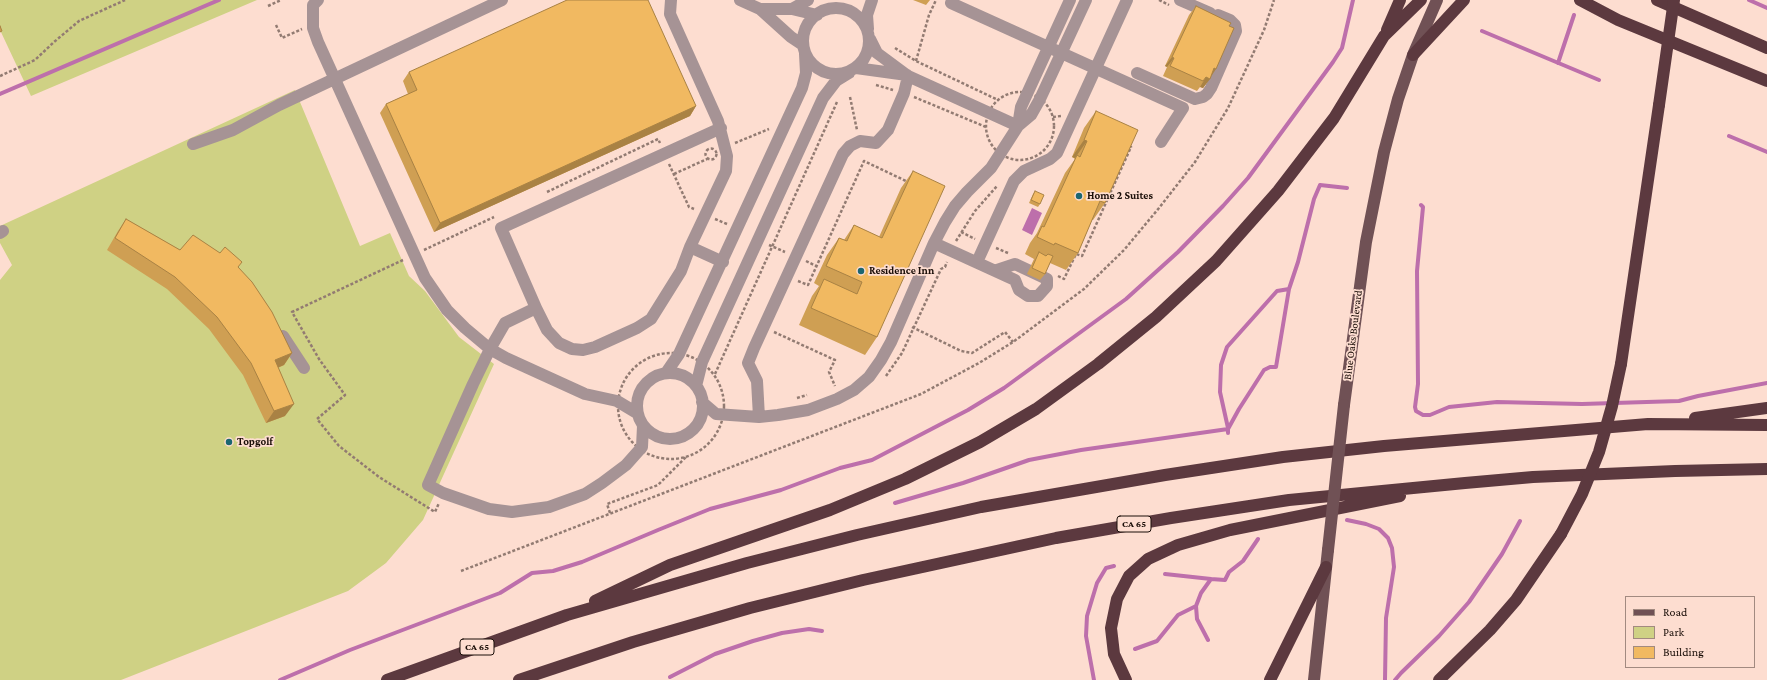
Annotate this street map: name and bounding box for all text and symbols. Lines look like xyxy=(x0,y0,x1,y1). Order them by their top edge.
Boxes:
place label: Home 2 Suites xyxy=(1087,189,1153,203)
marker: Home 2 Suites xyxy=(1074,191,1084,201)
place label: Residence Inn xyxy=(869,264,934,278)
marker: Residence Inn xyxy=(856,266,866,276)
street label: Blue Oaks Boulevard xyxy=(1341,289,1365,381)
place label: Topgolf xyxy=(237,435,273,449)
marker: Topgolf xyxy=(224,437,234,447)
road number: CA 65 xyxy=(1117,516,1151,532)
legend xyxy=(1625,596,1755,668)
text: Road xyxy=(1663,605,1687,619)
text: Park xyxy=(1663,625,1684,639)
road number: CA 65 xyxy=(460,639,494,655)
text: Building xyxy=(1663,645,1704,659)

